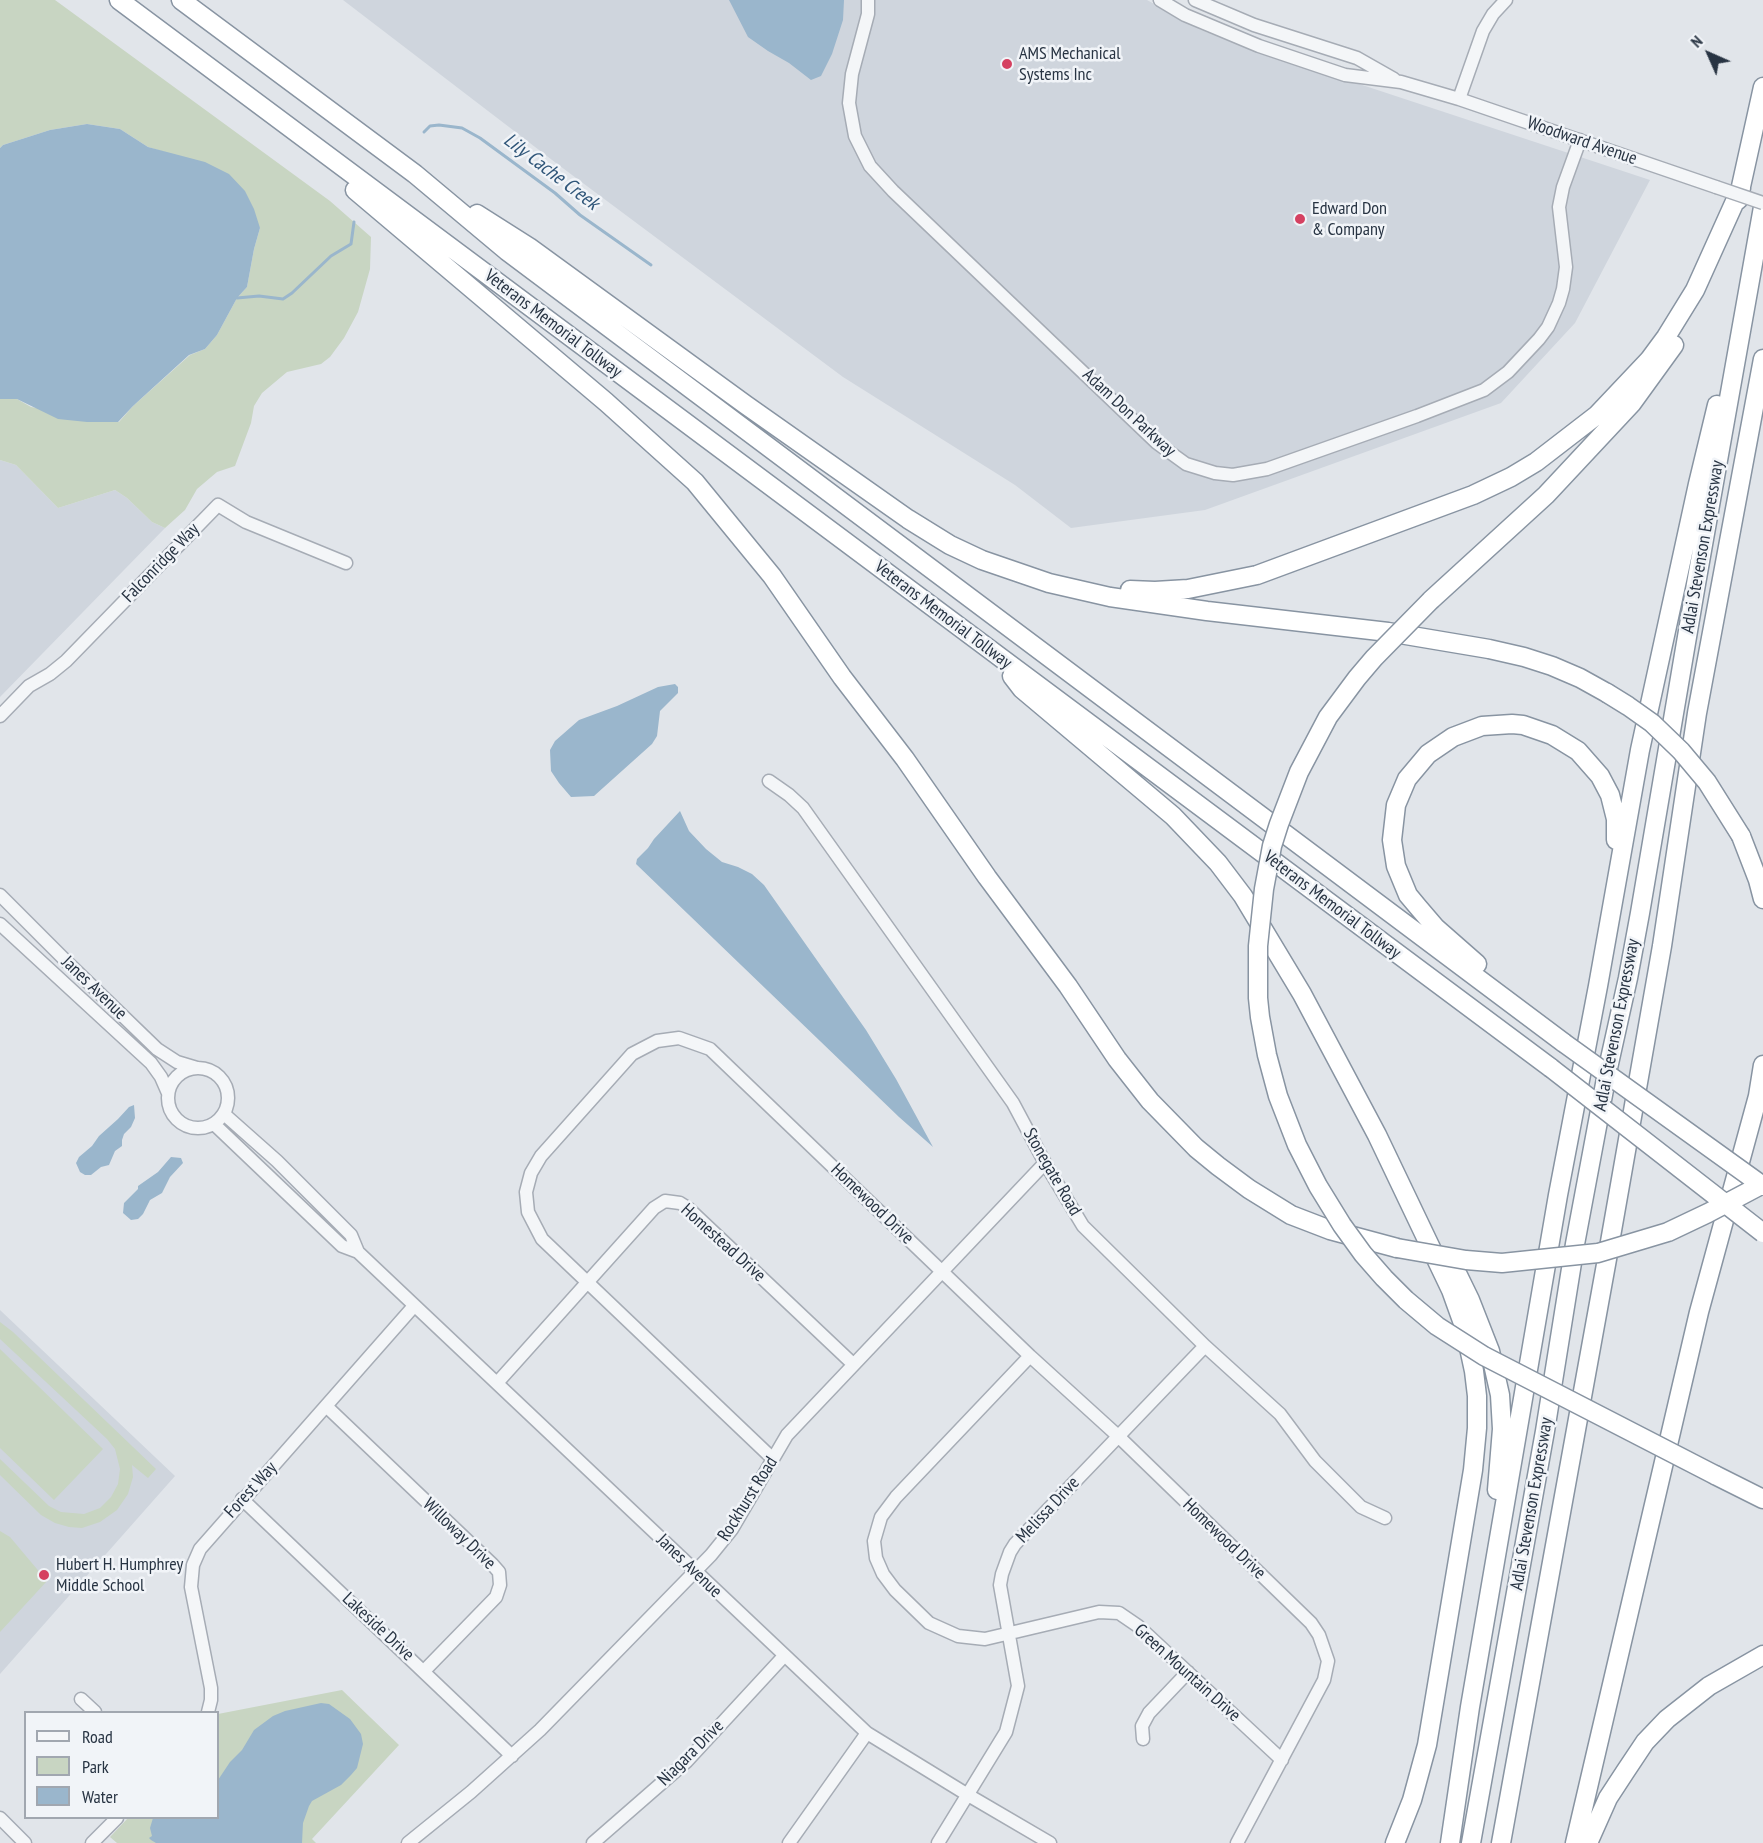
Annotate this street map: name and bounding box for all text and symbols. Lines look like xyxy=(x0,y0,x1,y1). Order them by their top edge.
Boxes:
north arrow xyxy=(1679,24,1739,84)
text: N xyxy=(1686,31,1706,51)
place label: AMS Mechanical Systems Inc xyxy=(1019,43,1120,86)
marker: AMS Mechanical Systems Inc xyxy=(1000,57,1014,71)
street label: Woodward Avenue xyxy=(1524,112,1640,170)
water label: Lily Cache Creek xyxy=(499,128,603,216)
place label: Edward Don & Company xyxy=(1312,198,1387,240)
marker: Edward Don & Company xyxy=(1293,212,1307,226)
street label: Veterans Memorial Tollway xyxy=(480,265,626,383)
street label: Adam Don Parkway xyxy=(1078,364,1180,462)
street label: Adlai Stevenson Expressway xyxy=(1677,459,1729,635)
street label: Falconridge Way xyxy=(118,519,204,607)
street label: Veterans Memorial Tollway xyxy=(870,556,1016,674)
street label: Veterans Memorial Tollway xyxy=(1259,846,1405,964)
street label: Adlai Stevenson Expressway xyxy=(1590,937,1644,1113)
street label: Janes Avenue xyxy=(57,952,131,1024)
street label: Stonegate Road xyxy=(1018,1125,1086,1219)
street label: Homewood Drive xyxy=(826,1159,918,1249)
street label: Homestead Drive xyxy=(676,1199,770,1287)
street label: Adlai Stevenson Expressway xyxy=(1506,1416,1558,1592)
street label: Rockhurst Road xyxy=(714,1453,782,1545)
street label: Forest Way xyxy=(220,1458,282,1522)
street label: Melissa Drive xyxy=(1012,1472,1084,1548)
street label: Willoway Drive xyxy=(418,1494,500,1574)
street label: Homewood Drive xyxy=(1178,1494,1270,1584)
street label: Janes Avenue xyxy=(652,1530,726,1602)
place label: Hubert H. Humphrey Middle School xyxy=(56,1554,183,1596)
marker: Hubert H. Humphrey Middle School xyxy=(37,1568,51,1582)
street label: Lakeside Drive xyxy=(338,1588,418,1666)
street label: Green Mountain Drive xyxy=(1129,1620,1245,1726)
legend xyxy=(24,1711,219,1819)
street label: Niagara Drive xyxy=(654,1716,728,1790)
text: Road xyxy=(82,1725,113,1748)
text: Park xyxy=(82,1755,109,1778)
text: Water xyxy=(82,1785,118,1808)

